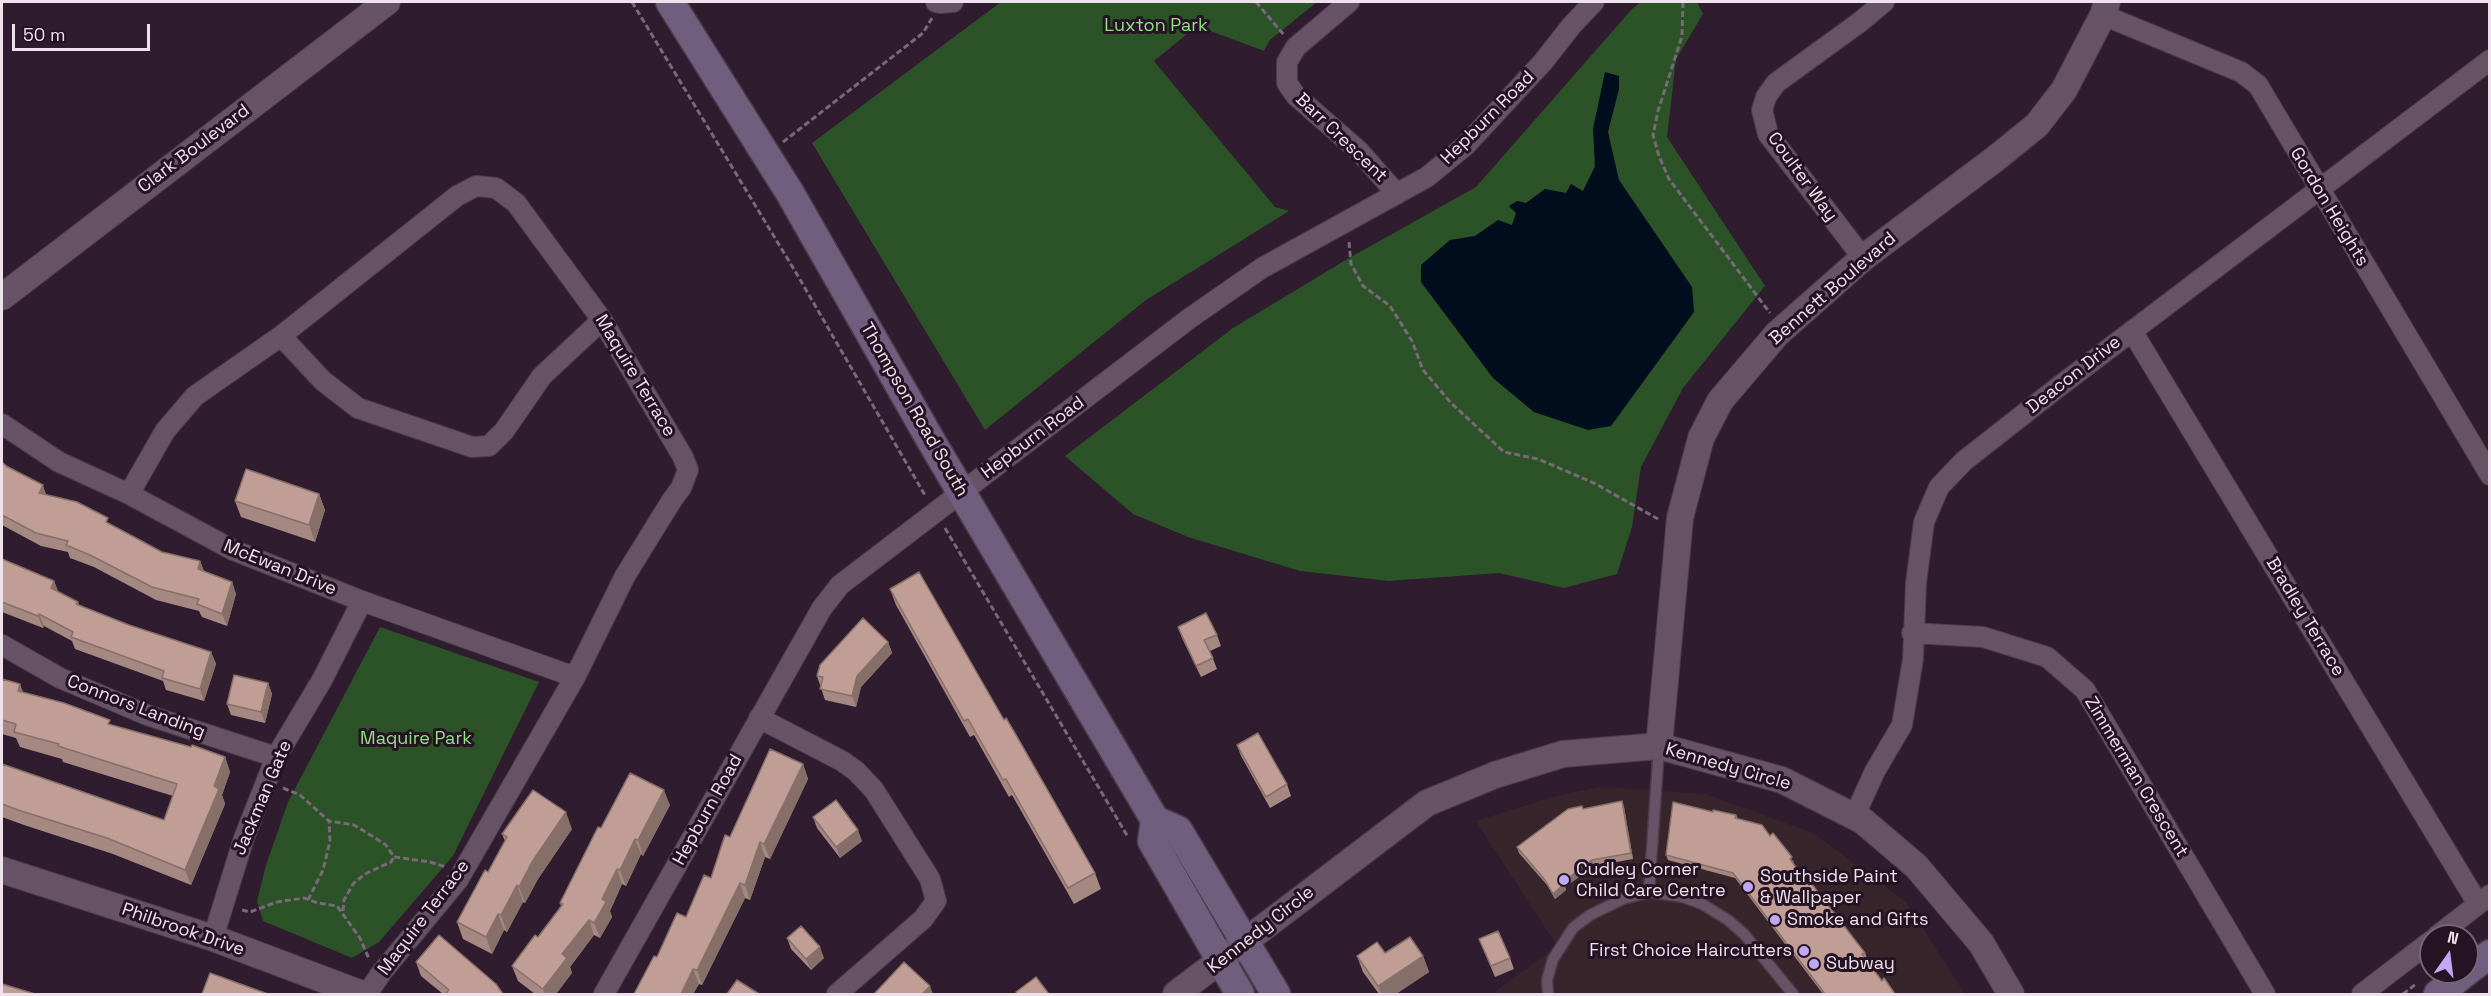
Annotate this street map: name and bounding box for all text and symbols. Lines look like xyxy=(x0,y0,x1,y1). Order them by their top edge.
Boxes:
scale bar xyxy=(15,12,153,50)
park label: Luxton Park xyxy=(1104,15,1208,37)
text: 50 m xyxy=(23,23,65,46)
street label: Hepburn Road xyxy=(1437,67,1539,169)
street label: Barr Crescent xyxy=(1291,89,1391,187)
street label: Clark Boulevard xyxy=(134,100,254,198)
street label: Coulter Way xyxy=(1762,128,1842,226)
street label: Gordon Heights xyxy=(2285,144,2373,270)
street label: Bennett Boulevard xyxy=(1765,228,1901,350)
street label: Maquire Terrace xyxy=(590,311,680,441)
street label: Thompson Road South xyxy=(855,319,973,501)
street label: Deacon Drive xyxy=(2023,332,2125,418)
street label: Hepburn Road xyxy=(977,392,1089,484)
street label: McEwan Drive xyxy=(220,536,340,600)
street label: Bradley Terrace xyxy=(2261,554,2349,680)
street label: Connors Landing xyxy=(64,671,208,743)
street label: Zimmerman Crescent xyxy=(2080,693,2192,861)
park label: Maquire Park xyxy=(360,728,472,750)
street label: Jackman Gate xyxy=(229,737,297,859)
street label: Kennedy Circle xyxy=(1663,739,1793,795)
street label: Hepburn Road xyxy=(669,751,747,869)
street label: Maquire Terrace xyxy=(374,856,474,980)
place label: Cudley Corner Child Care Centre xyxy=(1576,859,1726,902)
place label: Southside Paint & Wallpaper xyxy=(1760,866,1898,908)
marker: Cudley Corner Child Care Centre xyxy=(1557,873,1571,887)
marker: Southside Paint & Wallpaper xyxy=(1741,880,1755,894)
street label: Kennedy Circle xyxy=(1203,882,1319,978)
street label: Philbrook Drive xyxy=(119,899,247,961)
place label: Smoke and Gifts xyxy=(1787,909,1928,931)
marker: Smoke and Gifts xyxy=(1768,913,1782,927)
north arrow xyxy=(2419,924,2479,984)
text: N xyxy=(2445,927,2461,949)
place label: First Choice Haircutters xyxy=(1589,940,1792,962)
marker: First Choice Haircutters xyxy=(1797,944,1811,958)
place label: Subway xyxy=(1826,953,1895,975)
marker: Subway xyxy=(1807,957,1821,971)

